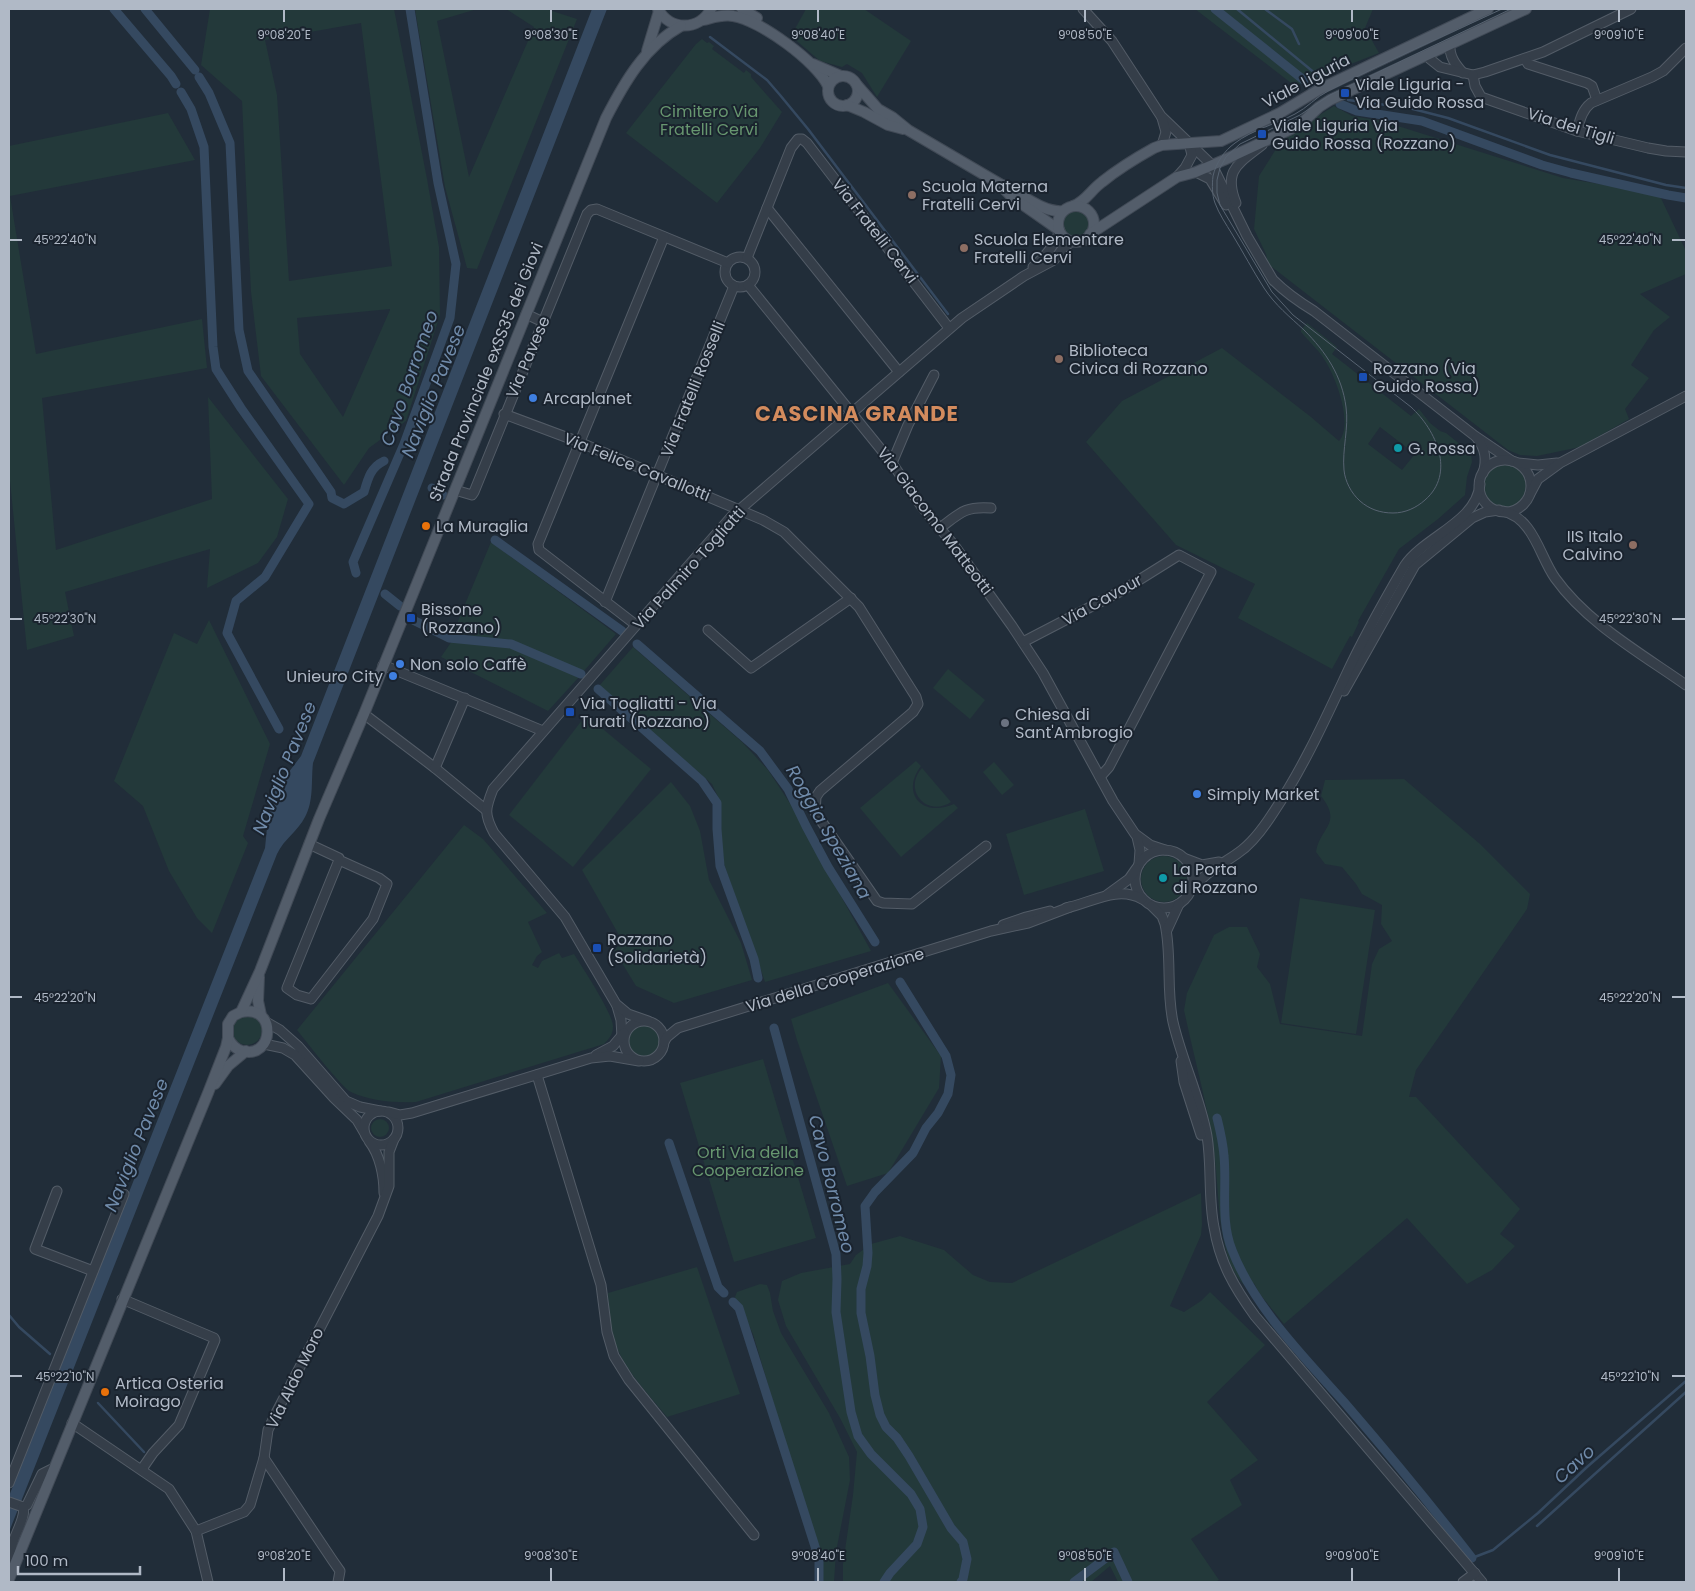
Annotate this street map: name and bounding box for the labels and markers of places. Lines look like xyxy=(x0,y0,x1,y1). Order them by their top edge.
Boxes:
place label: Viale Liguria - Via Guido Rossa xyxy=(1355,73,1484,114)
marker: Viale Liguria - Via Guido Rossa xyxy=(1339,87,1351,99)
place label: Viale Liguria Via Guido Rossa (Rozzano) xyxy=(1272,114,1456,155)
marker: Viale Liguria Via Guido Rossa (Rozzano) xyxy=(1256,128,1268,140)
place label: Scuola Materna Fratelli Cervi xyxy=(922,175,1048,216)
marker: Scuola Materna Fratelli Cervi xyxy=(906,189,918,201)
place label: Scuola Elementare Fratelli Cervi xyxy=(974,228,1124,269)
marker: Scuola Elementare Fratelli Cervi xyxy=(958,242,970,254)
place label: Biblioteca Civica di Rozzano xyxy=(1069,339,1208,380)
marker: Biblioteca Civica di Rozzano xyxy=(1053,353,1065,365)
place label: Rozzano (Via Guido Rossa) xyxy=(1373,357,1480,398)
marker: Rozzano (Via Guido Rossa) xyxy=(1357,371,1369,383)
place label: Arcaplanet xyxy=(543,387,632,410)
marker: Arcaplanet xyxy=(527,392,539,404)
place label: G. Rossa xyxy=(1408,437,1476,460)
marker: G. Rossa xyxy=(1392,442,1404,454)
place label: La Muraglia xyxy=(436,515,528,538)
marker: La Muraglia xyxy=(420,520,432,532)
place label: IIS Italo Calvino xyxy=(1563,525,1623,566)
marker: IIS Italo Calvino xyxy=(1627,539,1639,551)
place label: Bissone (Rozzano) xyxy=(421,598,501,639)
marker: Bissone (Rozzano) xyxy=(405,612,417,624)
place label: Non solo Caffè xyxy=(410,653,527,676)
marker: Non solo Caffè xyxy=(394,658,406,670)
place label: Unieuro City xyxy=(286,665,383,688)
marker: Unieuro City xyxy=(387,670,399,682)
place label: Via Togliatti - Via Turati (Rozzano) xyxy=(580,692,717,733)
place label: Chiesa di Sant'Ambrogio xyxy=(1015,703,1133,744)
marker: Via Togliatti - Via Turati (Rozzano) xyxy=(564,706,576,718)
marker: Chiesa di Sant'Ambrogio xyxy=(999,717,1011,729)
place label: Simply Market xyxy=(1207,783,1320,806)
marker: Simply Market xyxy=(1191,788,1203,800)
place label: La Porta di Rozzano xyxy=(1173,858,1258,899)
marker: La Porta di Rozzano xyxy=(1157,872,1169,884)
place label: Rozzano (Solidarietà) xyxy=(607,928,707,969)
marker: Rozzano (Solidarietà) xyxy=(591,942,603,954)
place label: Artica Osteria Moirago xyxy=(115,1372,224,1413)
marker: Artica Osteria Moirago xyxy=(99,1386,111,1398)

